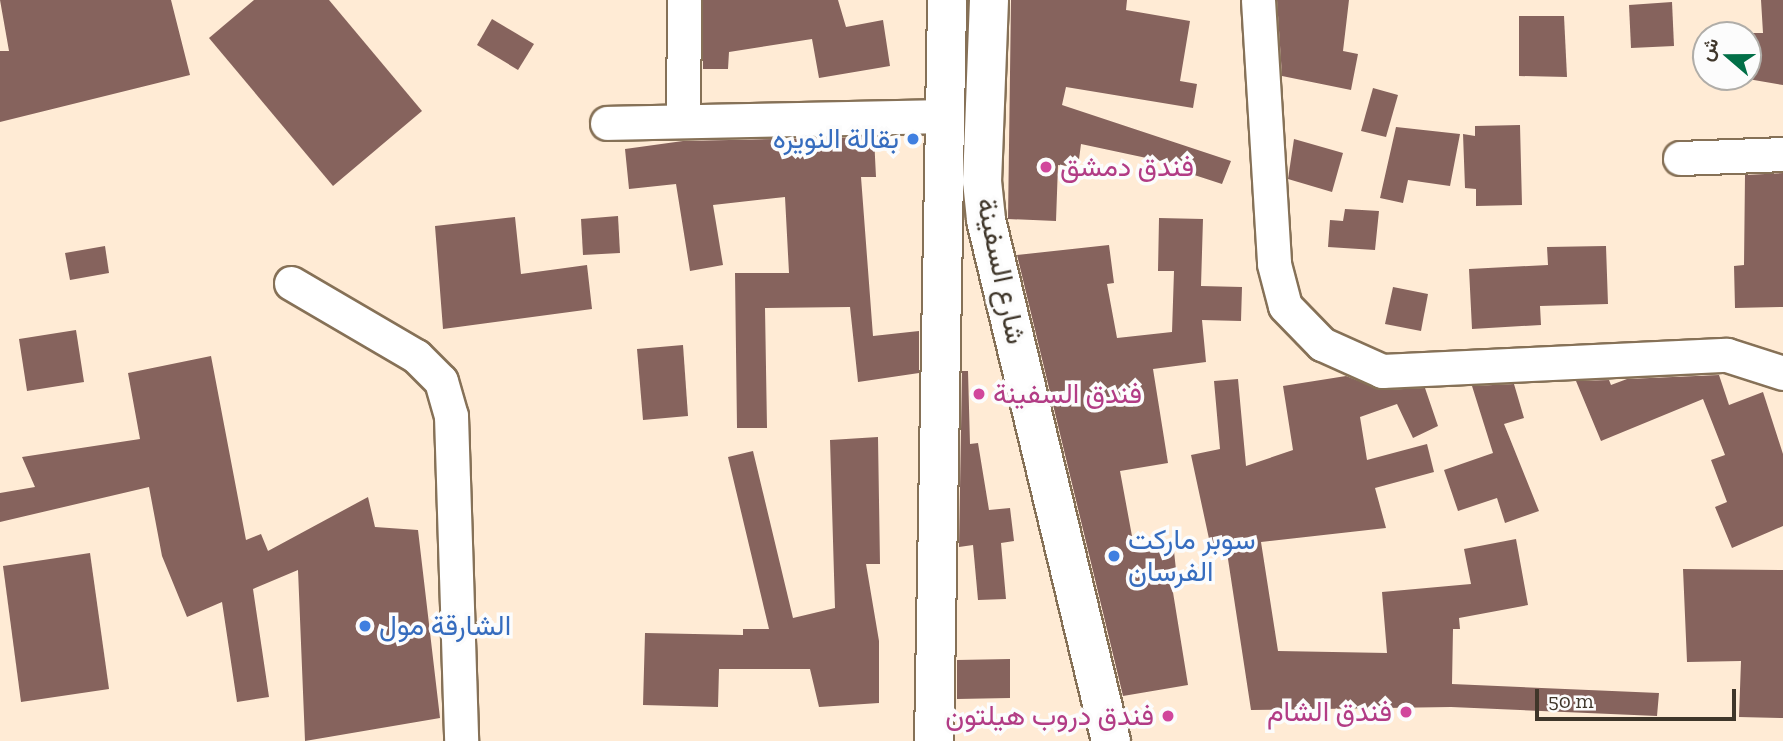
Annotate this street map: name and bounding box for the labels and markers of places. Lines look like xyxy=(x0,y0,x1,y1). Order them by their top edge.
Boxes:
place label: بقالة النويره xyxy=(773,122,899,156)
marker: بقالة النويره xyxy=(905,131,921,147)
place label: فندق دمشق xyxy=(1060,150,1194,184)
marker: فندق دمشق xyxy=(1038,159,1054,175)
place label: فندق السفينة xyxy=(993,377,1142,411)
marker: فندق السفينة xyxy=(971,386,987,402)
place label: سوبر ماركت الفرسان xyxy=(1128,523,1256,589)
marker: سوبر ماركت الفرسان xyxy=(1106,548,1122,564)
place label: الشارقة مول xyxy=(379,609,511,643)
marker: الشارقة مول xyxy=(357,618,373,634)
place label: فندق الشام xyxy=(1267,695,1392,729)
place label: فندق دروب هيلتون xyxy=(945,699,1154,733)
marker: فندق الشام xyxy=(1398,704,1414,720)
marker: فندق دروب هيلتون xyxy=(1160,708,1176,724)

